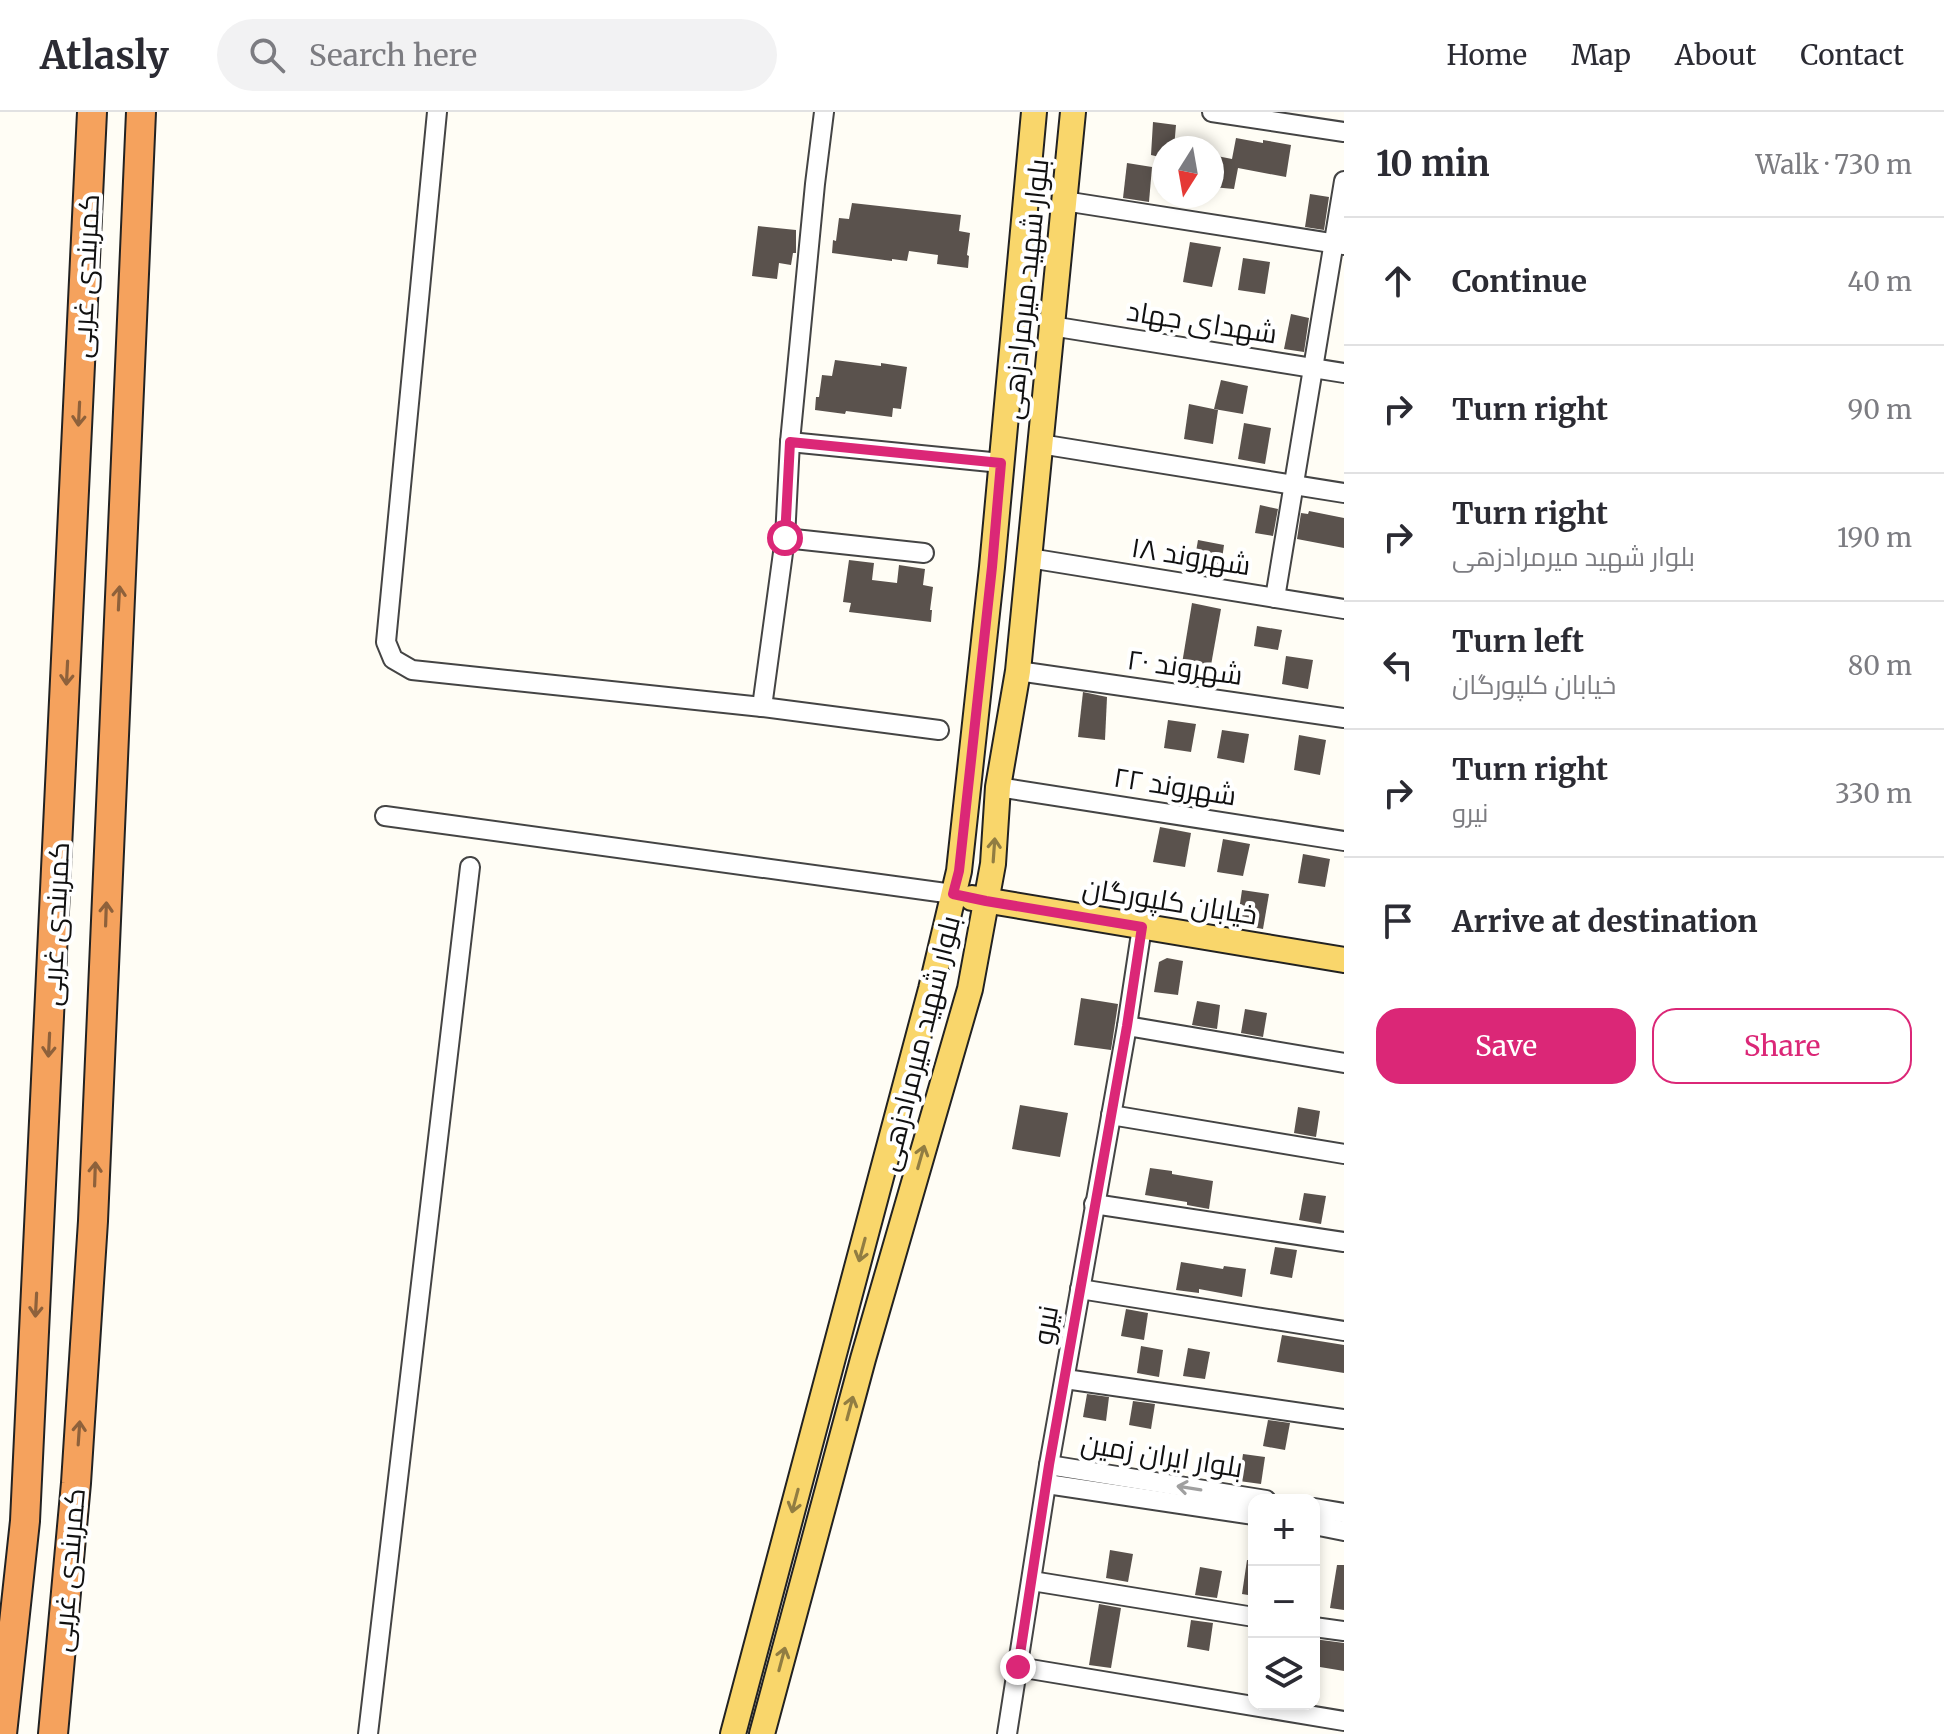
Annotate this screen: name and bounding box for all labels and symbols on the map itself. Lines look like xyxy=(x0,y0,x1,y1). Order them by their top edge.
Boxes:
north arrow xyxy=(1152,136,1224,208)
street label: بلوار شهید میرمرادزهی xyxy=(993,157,1057,421)
street label: کمربندی غربی xyxy=(63,193,107,359)
street label: شهدای جهاد xyxy=(1124,292,1280,352)
one-way arrow xyxy=(71,400,86,427)
route start xyxy=(767,520,803,556)
street label: شهروند ۱۸ xyxy=(1129,529,1253,583)
one-way arrow xyxy=(112,585,127,612)
street label: شهروند ۲۰ xyxy=(1125,641,1245,693)
one-way arrow xyxy=(59,659,74,686)
street label: شهروند ۲۲ xyxy=(1111,759,1239,813)
one-way arrow xyxy=(987,837,1002,864)
street label: کمربندی غربی xyxy=(33,841,77,1007)
street label: خیابان کلپورگان xyxy=(1080,869,1260,933)
one-way arrow xyxy=(98,901,113,928)
street label: بلوار شهید میرمرادزهی xyxy=(870,912,968,1174)
one-way arrow xyxy=(41,1031,56,1058)
one-way arrow xyxy=(914,1145,929,1171)
one-way arrow xyxy=(88,1161,103,1188)
one-way arrow xyxy=(854,1236,869,1262)
one-way arrow xyxy=(28,1291,43,1318)
street label: نیرو xyxy=(1024,1302,1066,1348)
one-way arrow xyxy=(844,1395,859,1421)
one-way arrow xyxy=(72,1420,87,1447)
street label: بلوار ایران زمین xyxy=(1079,1424,1245,1486)
one-way arrow xyxy=(1177,1479,1202,1494)
street label: کمربندی غربی xyxy=(43,1487,93,1653)
one-way arrow xyxy=(787,1487,802,1513)
one-way arrow xyxy=(776,1646,791,1672)
route end xyxy=(1000,1649,1036,1685)

